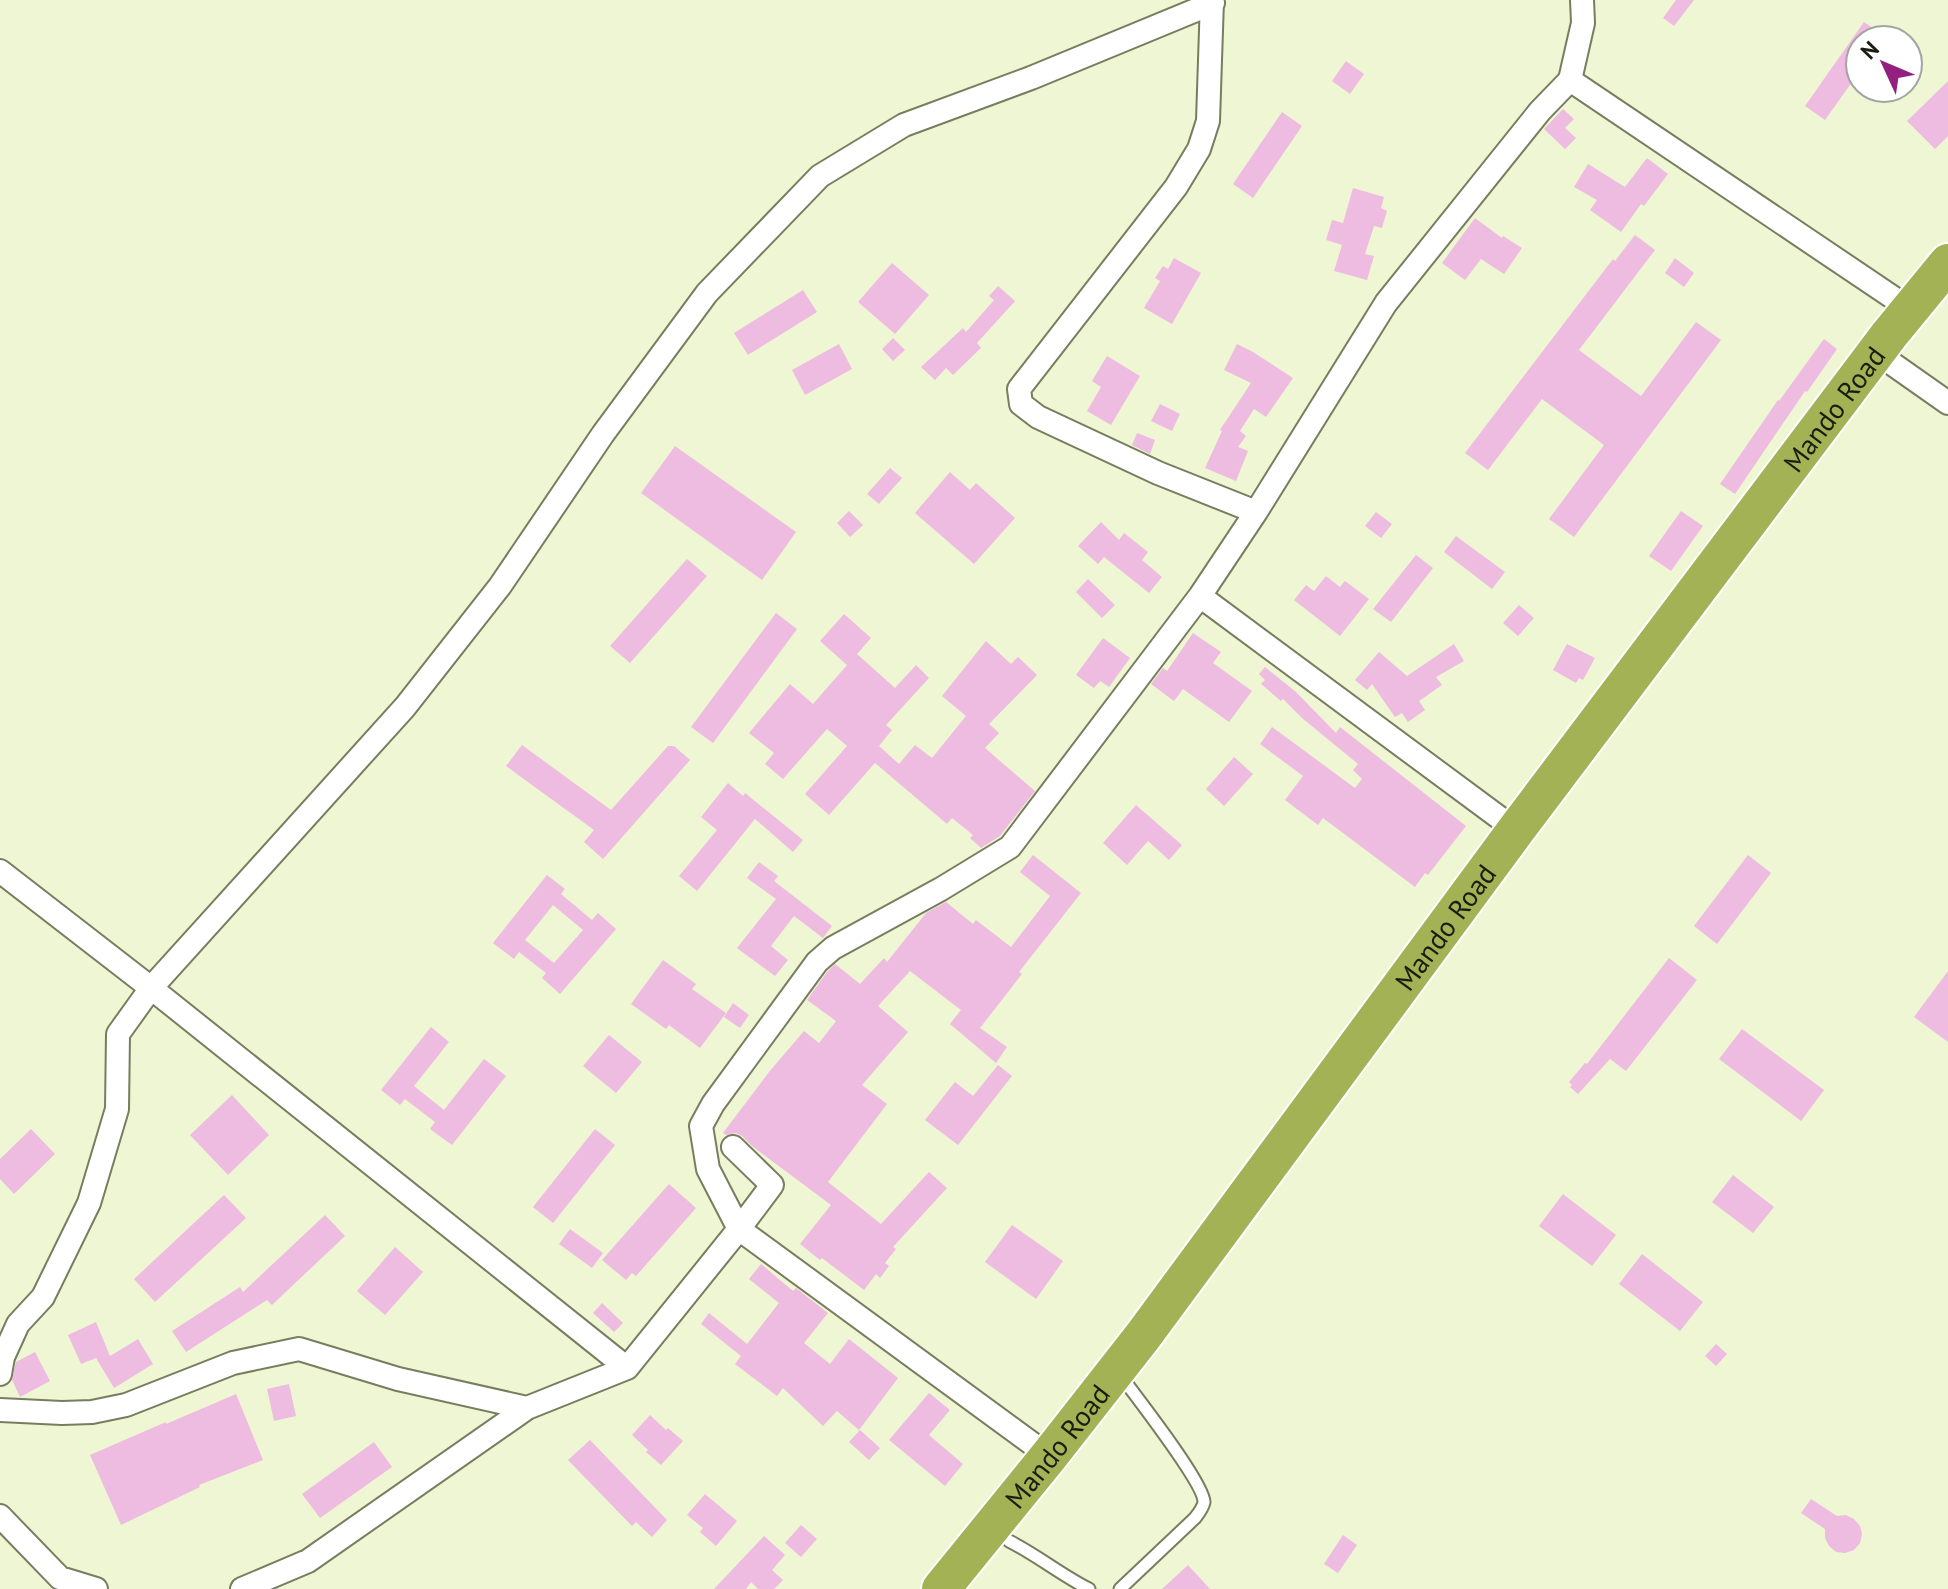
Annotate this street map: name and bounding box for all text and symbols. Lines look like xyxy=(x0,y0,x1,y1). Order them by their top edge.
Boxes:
north arrow xyxy=(1844,24,1924,104)
text: N xyxy=(1855,35,1885,65)
street label: Mando Road xyxy=(1774,338,1893,479)
street label: Mando Road xyxy=(1386,856,1503,998)
street label: Mando Road xyxy=(996,1376,1117,1515)

